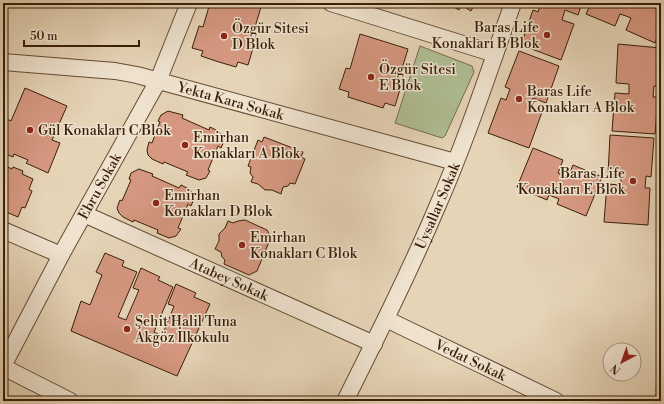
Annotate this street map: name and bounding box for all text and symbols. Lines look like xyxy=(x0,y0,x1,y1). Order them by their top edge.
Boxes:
place label: Özgür Sitesi D Blok xyxy=(232,18,309,54)
place label: Baras Life Konakları B Blok xyxy=(432,19,540,53)
scale bar xyxy=(24,22,139,48)
text: 50 m xyxy=(30,29,58,44)
marker: Baras Life Konakları B Blok xyxy=(542,30,552,40)
marker: Özgür Sitesi D Blok xyxy=(219,31,229,41)
place label: Özgür Sitesi E Blok xyxy=(379,59,456,95)
marker: Özgür Sitesi E Blok xyxy=(366,72,376,82)
street label: Yekta Kara Sokak xyxy=(174,78,287,125)
place label: Baras Life Konakları A Blok xyxy=(526,83,635,117)
marker: Baras Life Konakları A Blok xyxy=(514,94,524,104)
place label: Gül Konakları C Blok xyxy=(38,122,171,140)
marker: Gül Konakları C Blok xyxy=(25,125,35,135)
place label: Emirhan Konakları A Blok xyxy=(193,129,301,163)
marker: Emirhan Konakları A Blok xyxy=(180,140,190,150)
street label: Ebru Sokak xyxy=(75,150,126,223)
street label: Uysallar Sokak xyxy=(412,159,465,252)
place label: Baras Life Konakları E Blok xyxy=(518,165,626,199)
marker: Baras Life Konakları E Blok xyxy=(628,176,638,186)
place label: Emirhan Konakları D Blok xyxy=(164,187,273,221)
marker: Emirhan Konakları D Blok xyxy=(151,198,161,208)
place label: Emirhan Konakları C Blok xyxy=(250,229,358,263)
marker: Emirhan Konakları C Blok xyxy=(237,240,247,250)
street label: Atabey Sokak xyxy=(185,254,272,306)
place label: Şehit Halil Tuna Akgöz İlkokulu xyxy=(134,313,238,347)
marker: Şehit Halil Tuna Akgöz İlkokulu xyxy=(122,324,132,334)
street label: Vedat Sokak xyxy=(431,335,509,386)
north arrow xyxy=(602,342,642,382)
text: N xyxy=(608,360,624,377)

